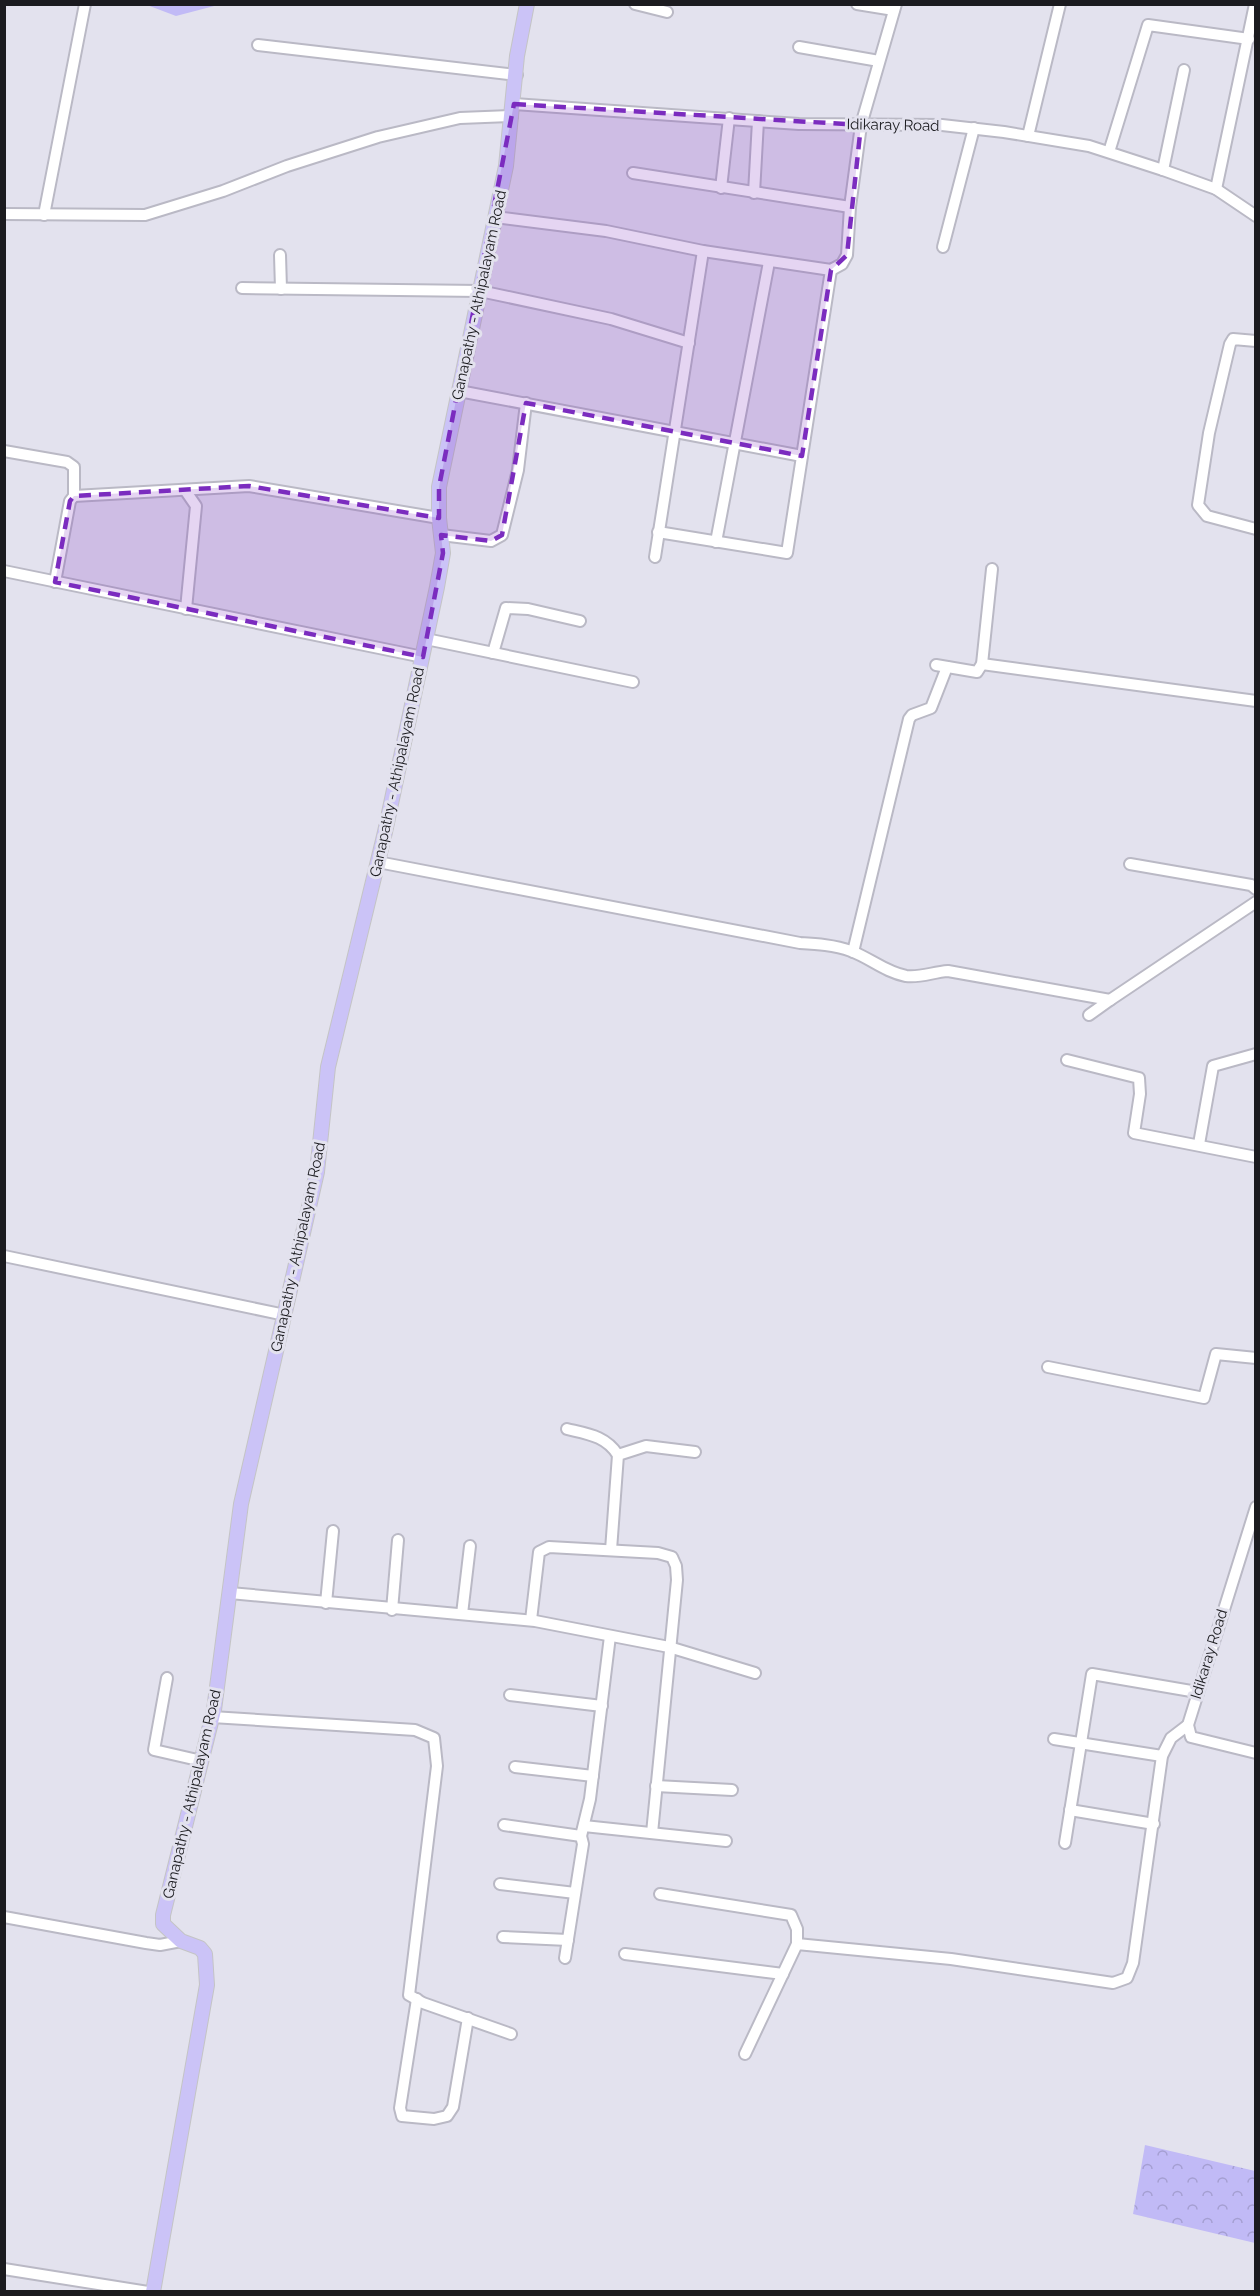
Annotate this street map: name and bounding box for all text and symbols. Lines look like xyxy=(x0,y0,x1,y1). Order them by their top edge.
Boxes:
street label: Idikaray Road xyxy=(846,115,940,135)
street label: Ganapathy - Athipalayam Road xyxy=(448,188,510,402)
street label: Ganapathy - Athipalayam Road xyxy=(366,665,428,879)
street label: Ganapathy - Athipalayam Road xyxy=(267,1140,329,1354)
street label: Idikaray Road xyxy=(1187,1607,1231,1701)
street label: Ganapathy - Athipalayam Road xyxy=(159,1688,225,1900)

